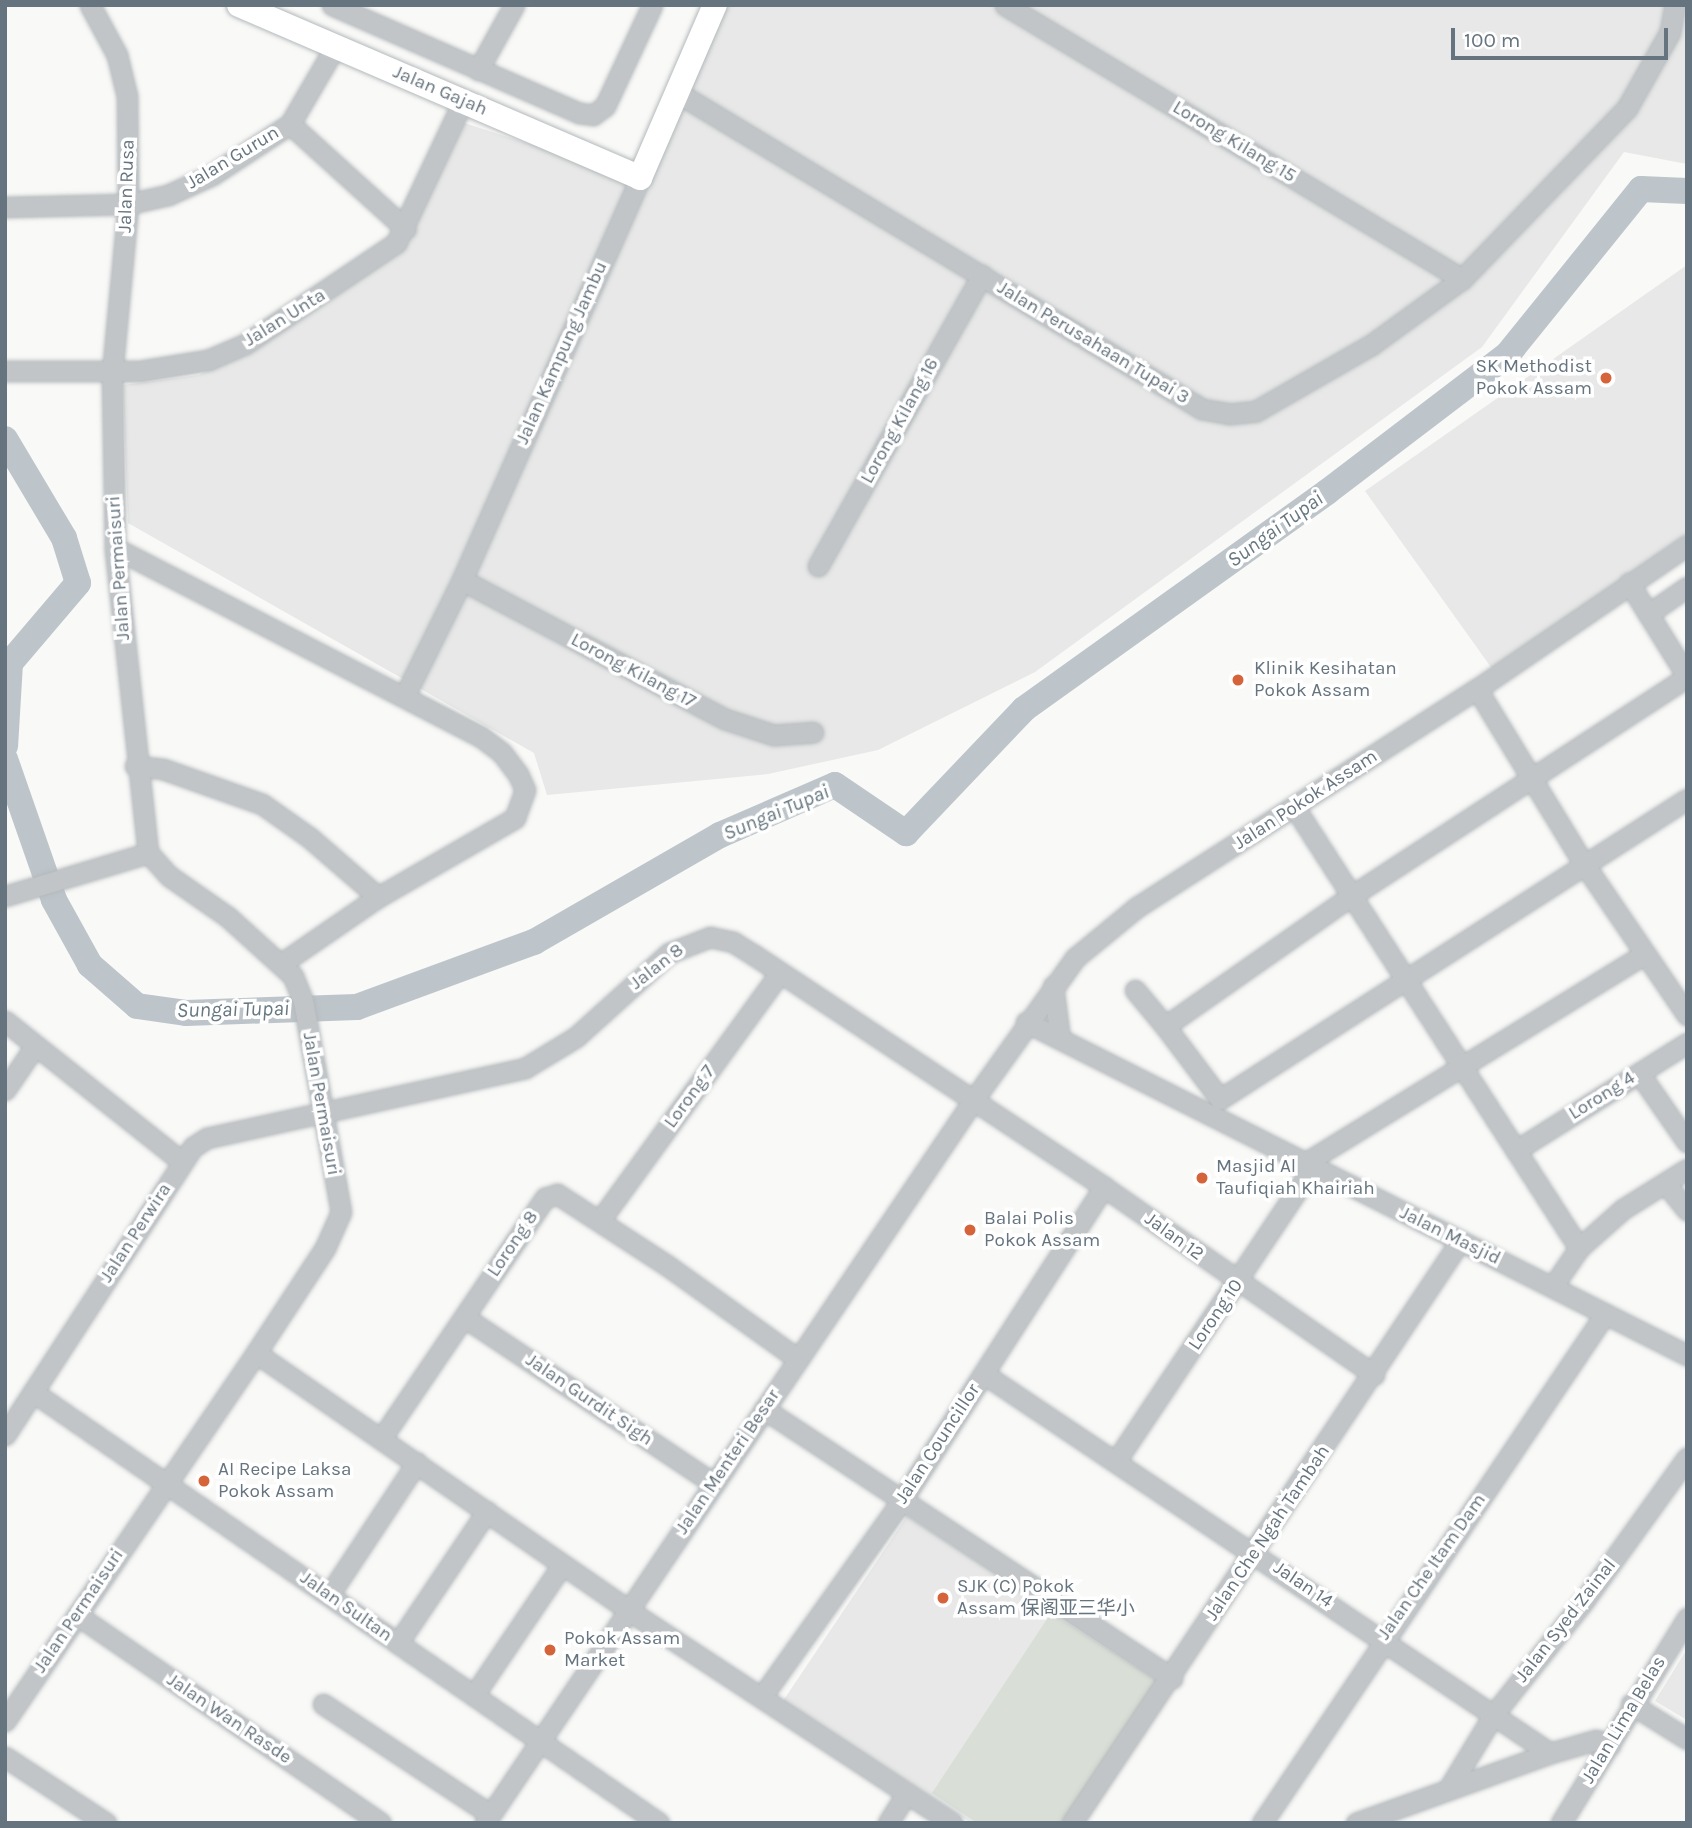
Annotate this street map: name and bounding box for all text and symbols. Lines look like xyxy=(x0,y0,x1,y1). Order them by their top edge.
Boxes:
scale bar xyxy=(1454,14,1671,58)
text: 100 m xyxy=(1464,28,1521,52)
street label: Jalan Gajah xyxy=(389,61,491,121)
street label: Lorong Kilang 15 xyxy=(1168,96,1300,188)
street label: Jalan Gurun xyxy=(183,122,283,194)
street label: Jalan Rusa xyxy=(114,139,140,233)
street label: Jalan Kampung Jambu xyxy=(511,258,613,448)
street label: Jalan Perusahaan Tupai 3 xyxy=(993,277,1193,409)
street label: Jalan Unta xyxy=(240,284,330,352)
street label: Lorong Kilang 16 xyxy=(856,354,944,488)
place label: SK Methodist Pokok Assam xyxy=(1476,356,1592,400)
marker: SK Methodist Pokok Assam xyxy=(1598,370,1614,386)
water label: Sungai Tupai xyxy=(1222,486,1328,572)
street label: Jalan Permaisuri xyxy=(103,495,135,641)
street label: Lorong Kilang 17 xyxy=(567,629,699,713)
place label: Klinik Kesihatan Pokok Assam xyxy=(1254,658,1397,702)
marker: Klinik Kesihatan Pokok Assam xyxy=(1228,670,1248,690)
street label: Jalan Pokok Assam xyxy=(1230,745,1382,855)
water label: Sungai Tupai xyxy=(719,778,833,846)
street label: Jalan 8 xyxy=(626,939,688,995)
water label: Sungai Tupai xyxy=(176,995,290,1023)
street label: Jalan Permaisuri xyxy=(297,1031,345,1177)
street label: Lorong 7 xyxy=(660,1061,720,1133)
street label: Lorong 4 xyxy=(1565,1067,1639,1125)
place label: Masjid Al Taufiqiah Khairiah xyxy=(1216,1156,1375,1200)
marker: Masjid Al Taufiqiah Khairiah xyxy=(1194,1170,1210,1186)
street label: Jalan Perwira xyxy=(95,1179,177,1287)
street label: Jalan Masjid xyxy=(1396,1202,1504,1270)
street label: Lorong 8 xyxy=(483,1207,543,1281)
place label: Balai Polis Pokok Assam xyxy=(984,1208,1100,1252)
street label: Jalan 12 xyxy=(1140,1208,1208,1266)
marker: Balai Polis Pokok Assam xyxy=(962,1222,978,1238)
street label: Lorong 10 xyxy=(1184,1275,1248,1355)
street label: Jalan Gurdit Sigh xyxy=(521,1349,657,1451)
street label: Jalan Councillor xyxy=(891,1380,985,1508)
street label: Jalan Menteri Besar xyxy=(671,1385,785,1539)
street label: Jalan Che Ngah Tambah xyxy=(1201,1441,1335,1625)
place label: AI Recipe Laksa Pokok Assam xyxy=(218,1459,351,1503)
marker: AI Recipe Laksa Pokok Assam xyxy=(196,1473,212,1489)
street label: Jalan Che Itam Dam xyxy=(1373,1490,1491,1644)
street label: Jalan Permaisuri xyxy=(29,1545,129,1677)
street label: Jalan Syed Zainal xyxy=(1511,1555,1621,1687)
street label: Jalan 14 xyxy=(1269,1557,1337,1613)
street label: Jalan Sultan xyxy=(296,1567,396,1647)
place label: SJK (C) Pokok Assam 保阁亚三华小 xyxy=(957,1576,1135,1620)
marker: SJK (C) Pokok Assam 保阁亚三华小 xyxy=(935,1590,951,1606)
place label: Pokok Assam Market xyxy=(564,1628,680,1672)
marker: Pokok Assam Market xyxy=(542,1642,558,1658)
street label: Jalan Lima Belas xyxy=(1577,1652,1671,1788)
street label: Jalan Wan Rasde xyxy=(162,1669,296,1769)

